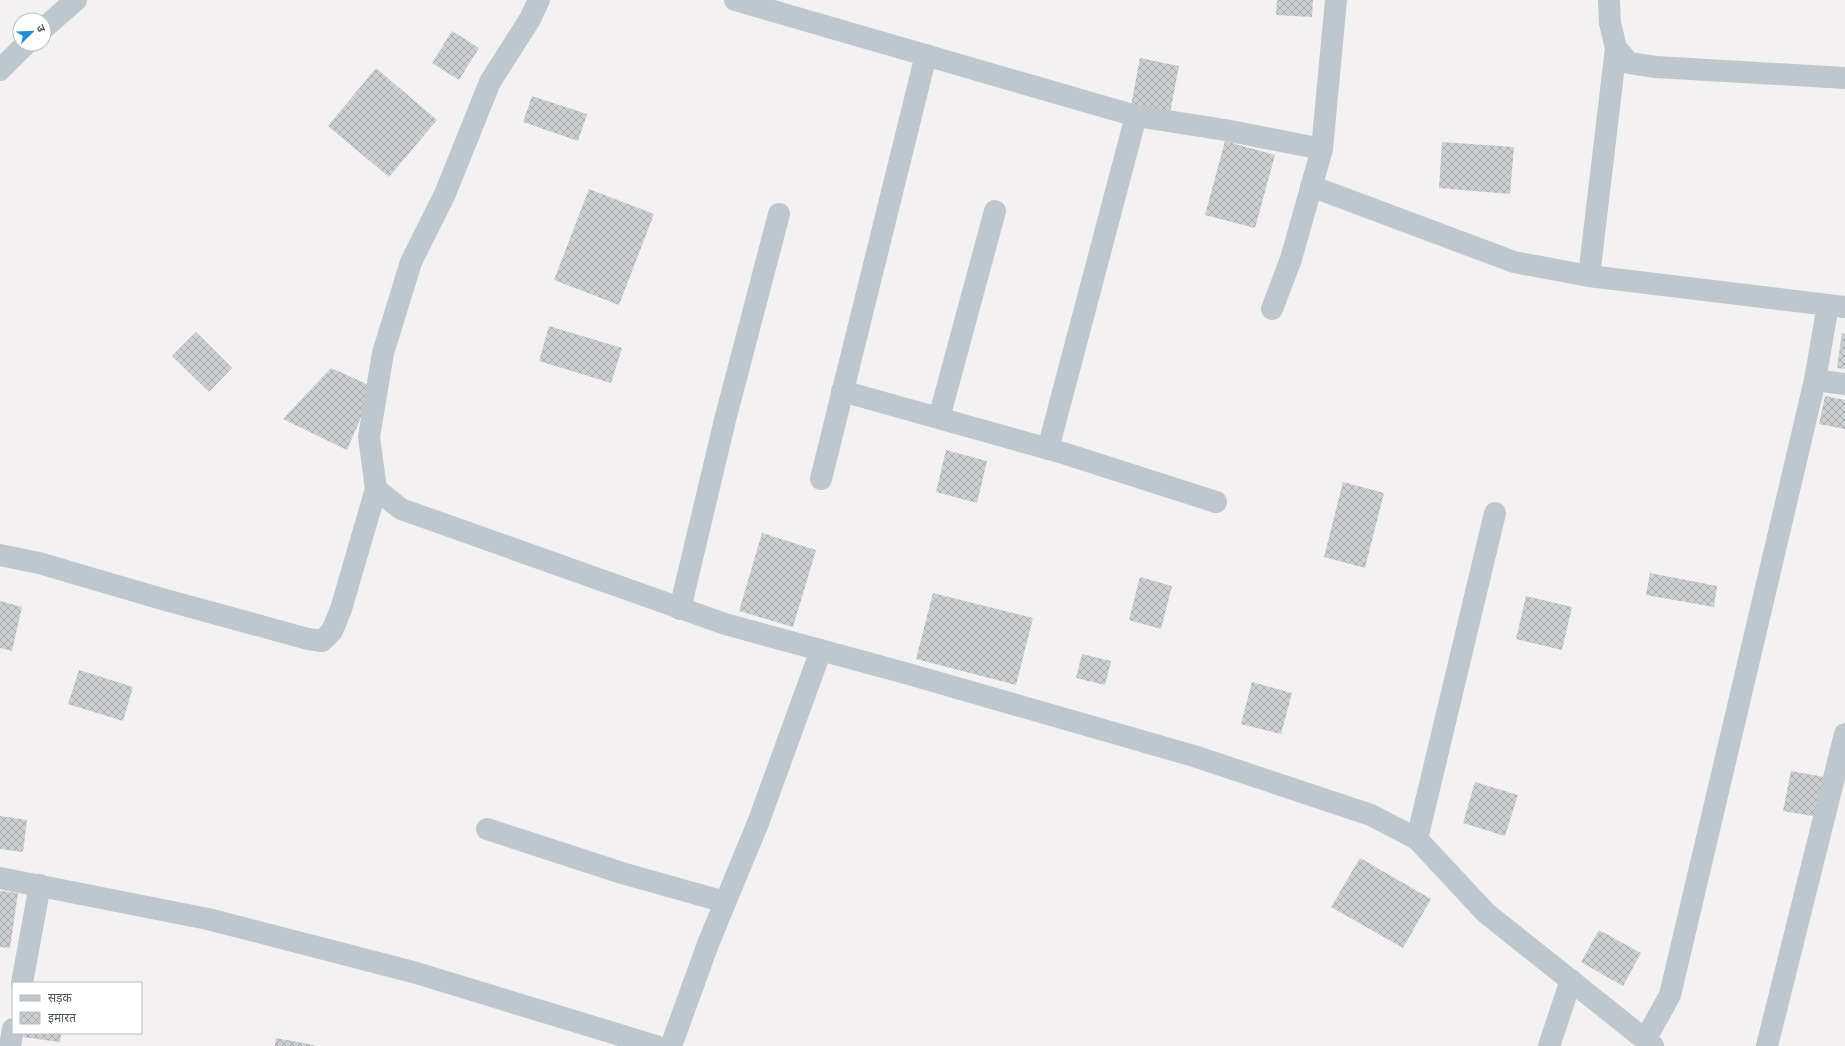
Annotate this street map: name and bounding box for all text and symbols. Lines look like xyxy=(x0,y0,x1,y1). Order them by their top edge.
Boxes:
north arrow xyxy=(12,12,52,52)
text: उ xyxy=(34,22,49,34)
legend xyxy=(12,982,142,1034)
text: सड़क xyxy=(48,990,73,1005)
text: इमारत xyxy=(48,1010,77,1025)

